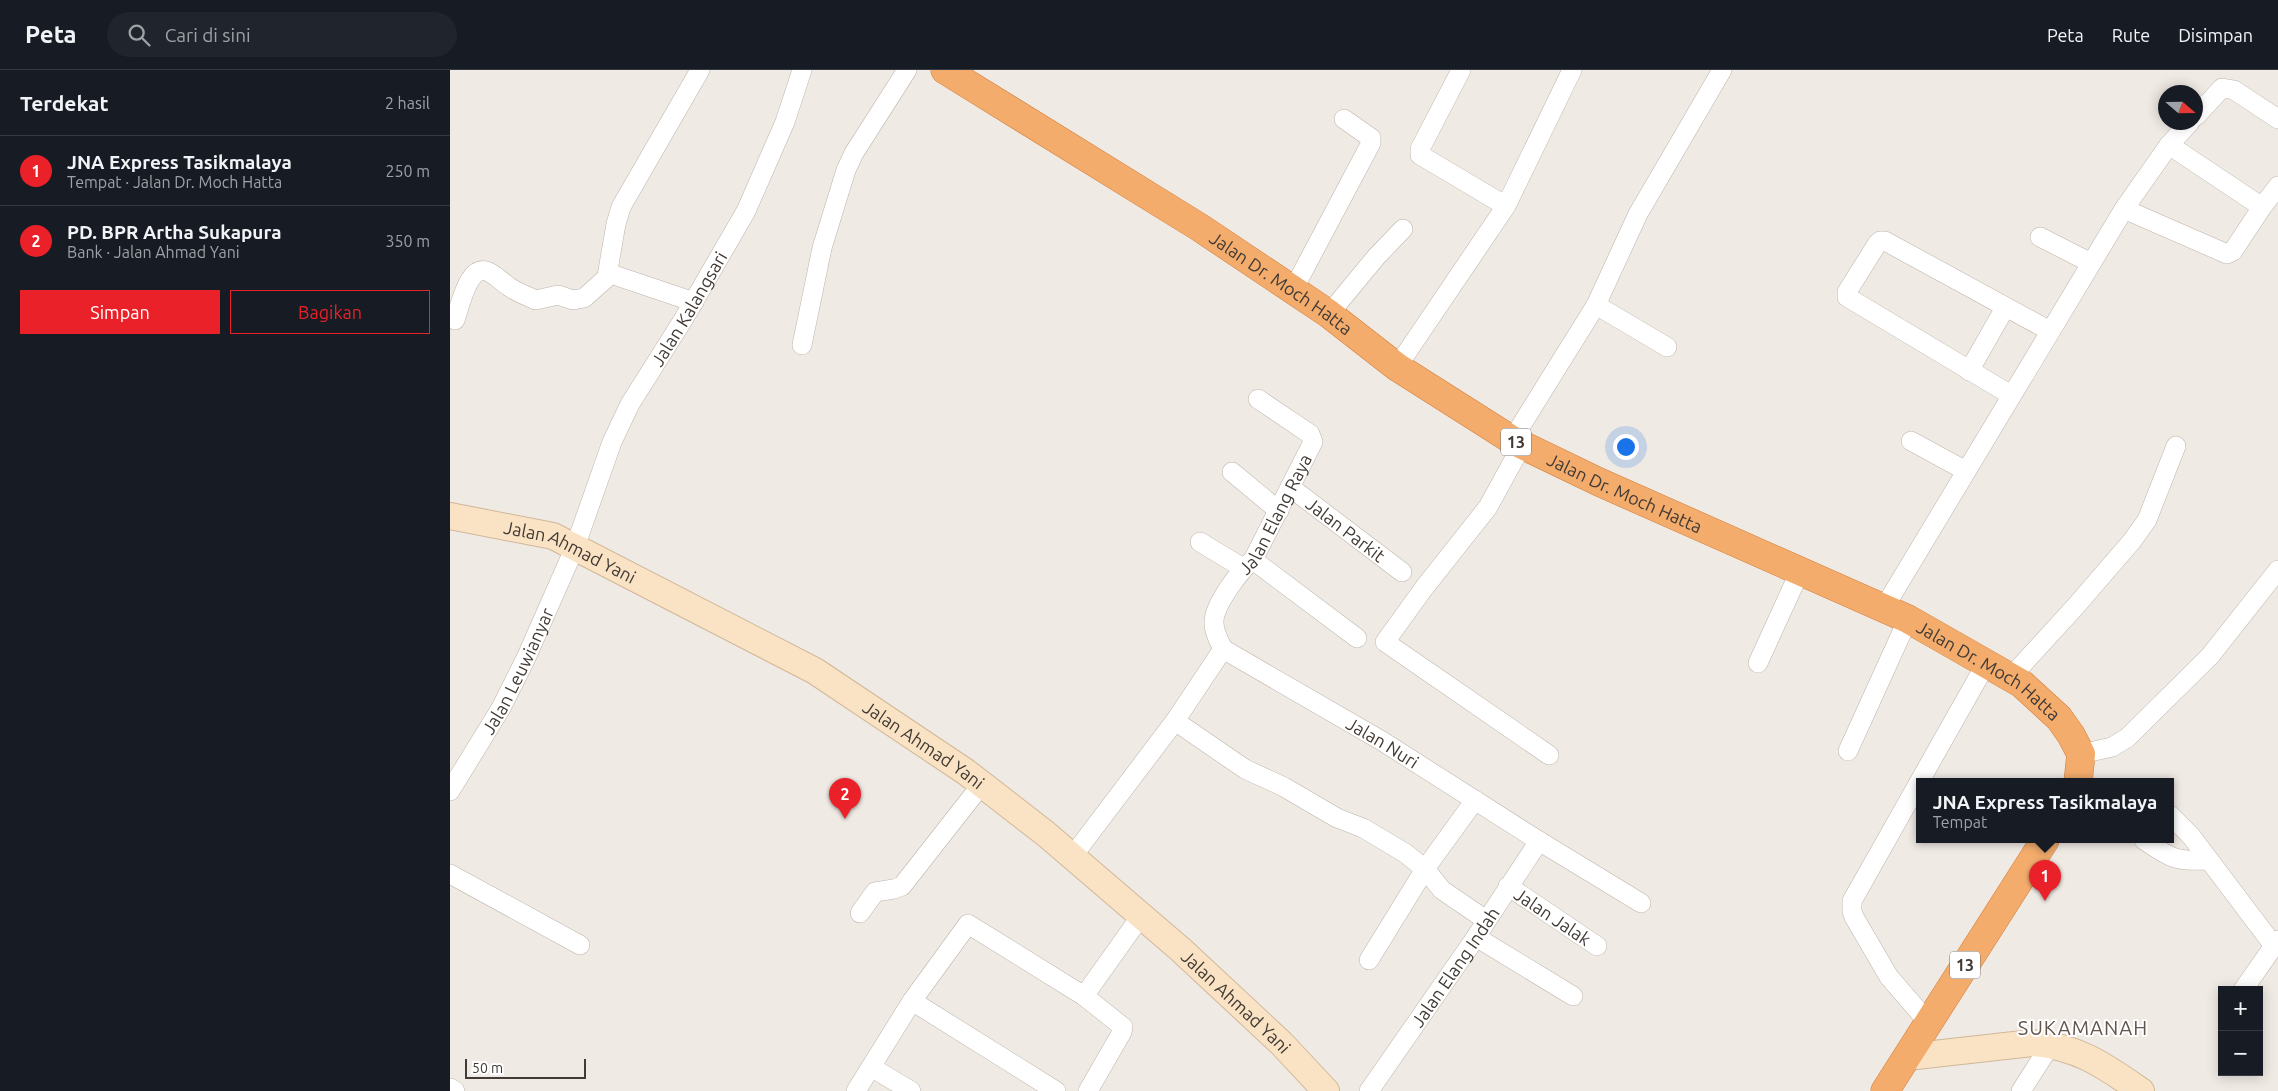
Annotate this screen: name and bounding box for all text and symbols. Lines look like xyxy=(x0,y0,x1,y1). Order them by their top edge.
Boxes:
search box xyxy=(107,12,457,57)
text: Peta xyxy=(25,21,77,48)
icon: search xyxy=(125,21,153,49)
text: Cari di sini xyxy=(165,24,251,46)
text: Peta xyxy=(2047,25,2084,45)
text: Rute xyxy=(2112,25,2150,45)
text: Disimpan xyxy=(2178,25,2253,45)
north arrow xyxy=(2158,85,2203,130)
text: Terdekat xyxy=(20,91,108,115)
text: 2 hasil xyxy=(385,94,430,112)
text: JNA Express Tasikmalaya xyxy=(67,151,292,173)
text: 1 xyxy=(31,162,41,180)
text: 250 m xyxy=(385,162,430,180)
text: Tempat · Jalan Dr. Moch Hatta xyxy=(67,173,282,191)
text: PD. BPR Artha Sukapura xyxy=(67,221,281,243)
street label: Jalan Dr. Moch Hatta xyxy=(1206,227,1356,338)
text: 2 xyxy=(31,232,41,250)
text: 350 m xyxy=(385,232,430,250)
text: Bank · Jalan Ahmad Yani xyxy=(67,243,240,261)
street label: Jalan Kalangsari xyxy=(647,248,730,369)
button: Simpan xyxy=(20,290,220,334)
button: Bagikan xyxy=(230,290,430,334)
road number: 13 xyxy=(1501,428,1531,456)
your location xyxy=(1613,434,1639,460)
street label: Jalan Dr. Moch Hatta xyxy=(1544,449,1705,537)
street label: Jalan Elang Raya xyxy=(1234,451,1315,578)
street label: Jalan Parkit xyxy=(1302,493,1389,566)
street label: Jalan Ahmad Yani xyxy=(502,517,639,587)
street label: Jalan Leuwianyar xyxy=(477,604,557,738)
street label: Jalan Dr. Moch Hatta xyxy=(1913,616,2065,724)
street label: Jalan Ahmad Yani xyxy=(860,696,988,792)
street label: Jalan Nuri xyxy=(1343,713,1423,772)
pin: 2 xyxy=(829,778,861,819)
popup xyxy=(1916,778,2174,843)
text: JNA Express Tasikmalaya xyxy=(1933,791,2157,813)
text: Tempat xyxy=(1933,813,1987,831)
pin: 1 xyxy=(2029,860,2061,901)
street label: Jalan Jalak xyxy=(1511,883,1595,949)
street label: Jalan Elang Indah xyxy=(1407,903,1503,1030)
street label: Jalan Ahmad Yani xyxy=(1178,946,1295,1057)
road number: 13 xyxy=(1950,952,1980,978)
map controls xyxy=(2218,986,2263,1076)
button: + xyxy=(2218,986,2263,1031)
district label: SUKAMANAH xyxy=(2018,1016,2148,1039)
button: − xyxy=(2218,1031,2263,1076)
scale bar xyxy=(465,1056,586,1079)
text: 50 m xyxy=(472,1060,503,1076)

